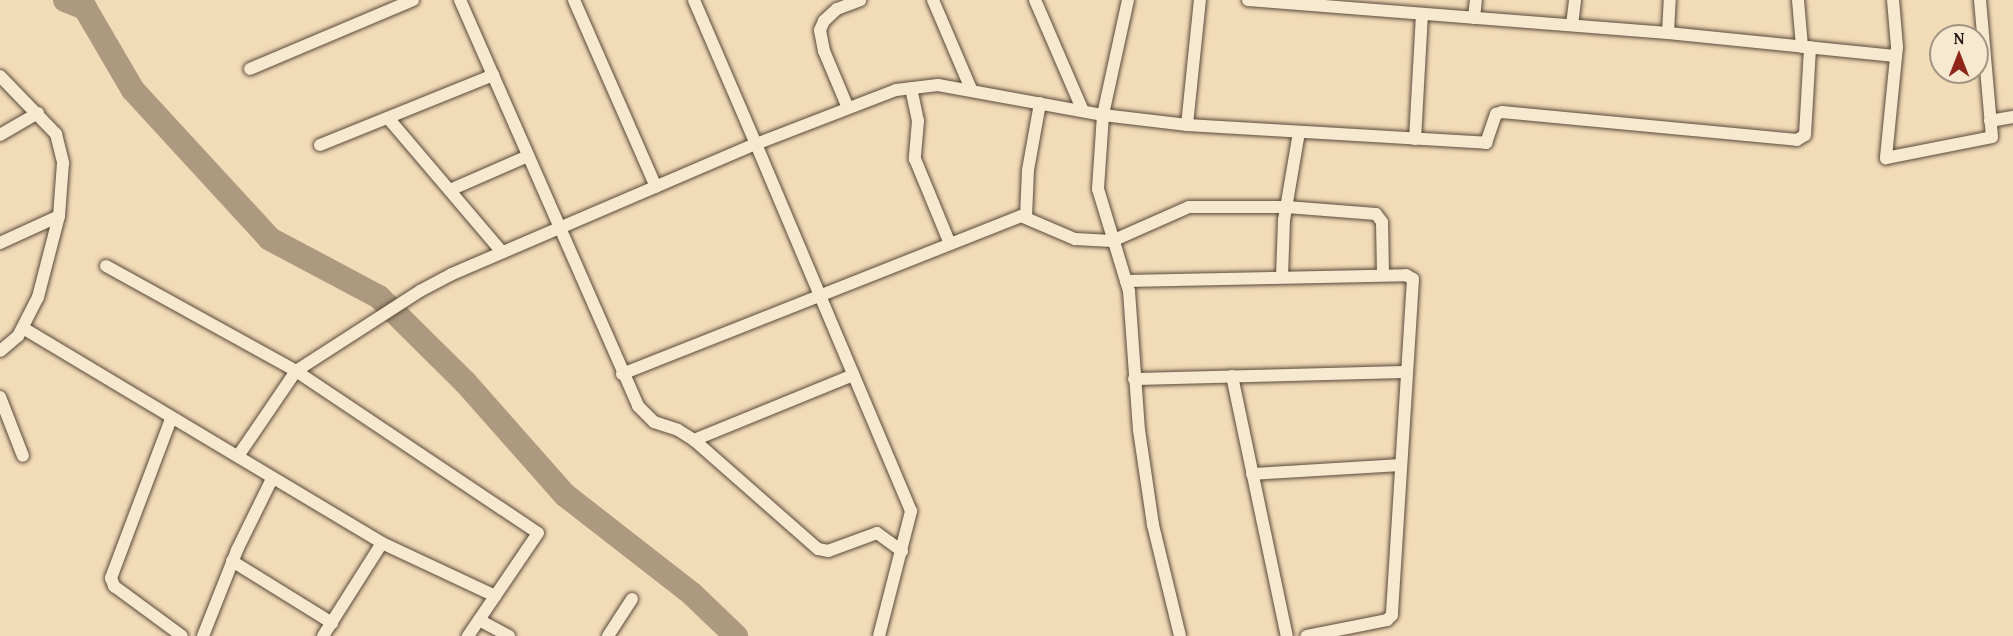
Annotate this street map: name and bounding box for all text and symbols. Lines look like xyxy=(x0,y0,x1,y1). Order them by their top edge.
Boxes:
north arrow xyxy=(1929,24,1989,84)
text: N xyxy=(1954,26,1964,50)

